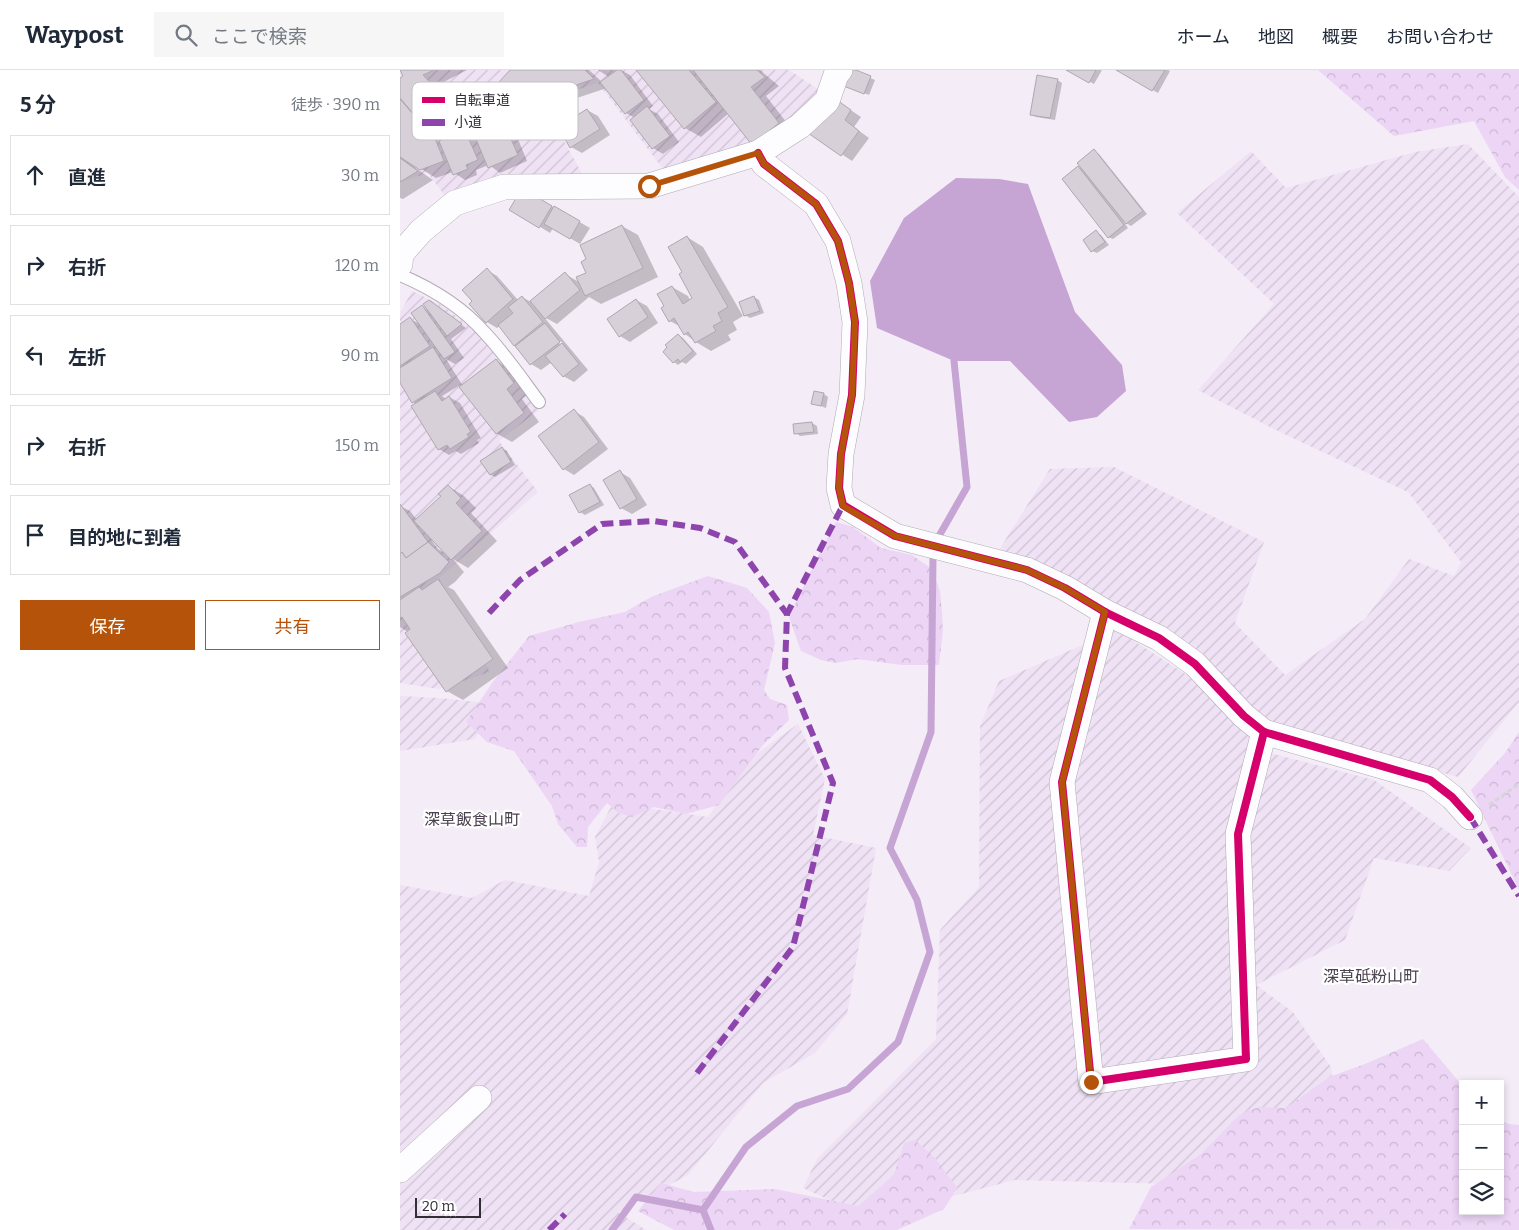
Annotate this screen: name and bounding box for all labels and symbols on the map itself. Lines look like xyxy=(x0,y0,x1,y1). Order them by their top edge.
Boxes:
legend xyxy=(412,82,578,140)
text: 自転車道 xyxy=(454,92,510,109)
text: 小道 xyxy=(454,114,482,131)
route start xyxy=(638,175,661,198)
district label: 深草飯食山町 xyxy=(424,810,520,829)
district label: 深草砥粉山町 xyxy=(1323,967,1419,986)
route end xyxy=(1080,1071,1103,1094)
scale bar xyxy=(415,1195,481,1218)

